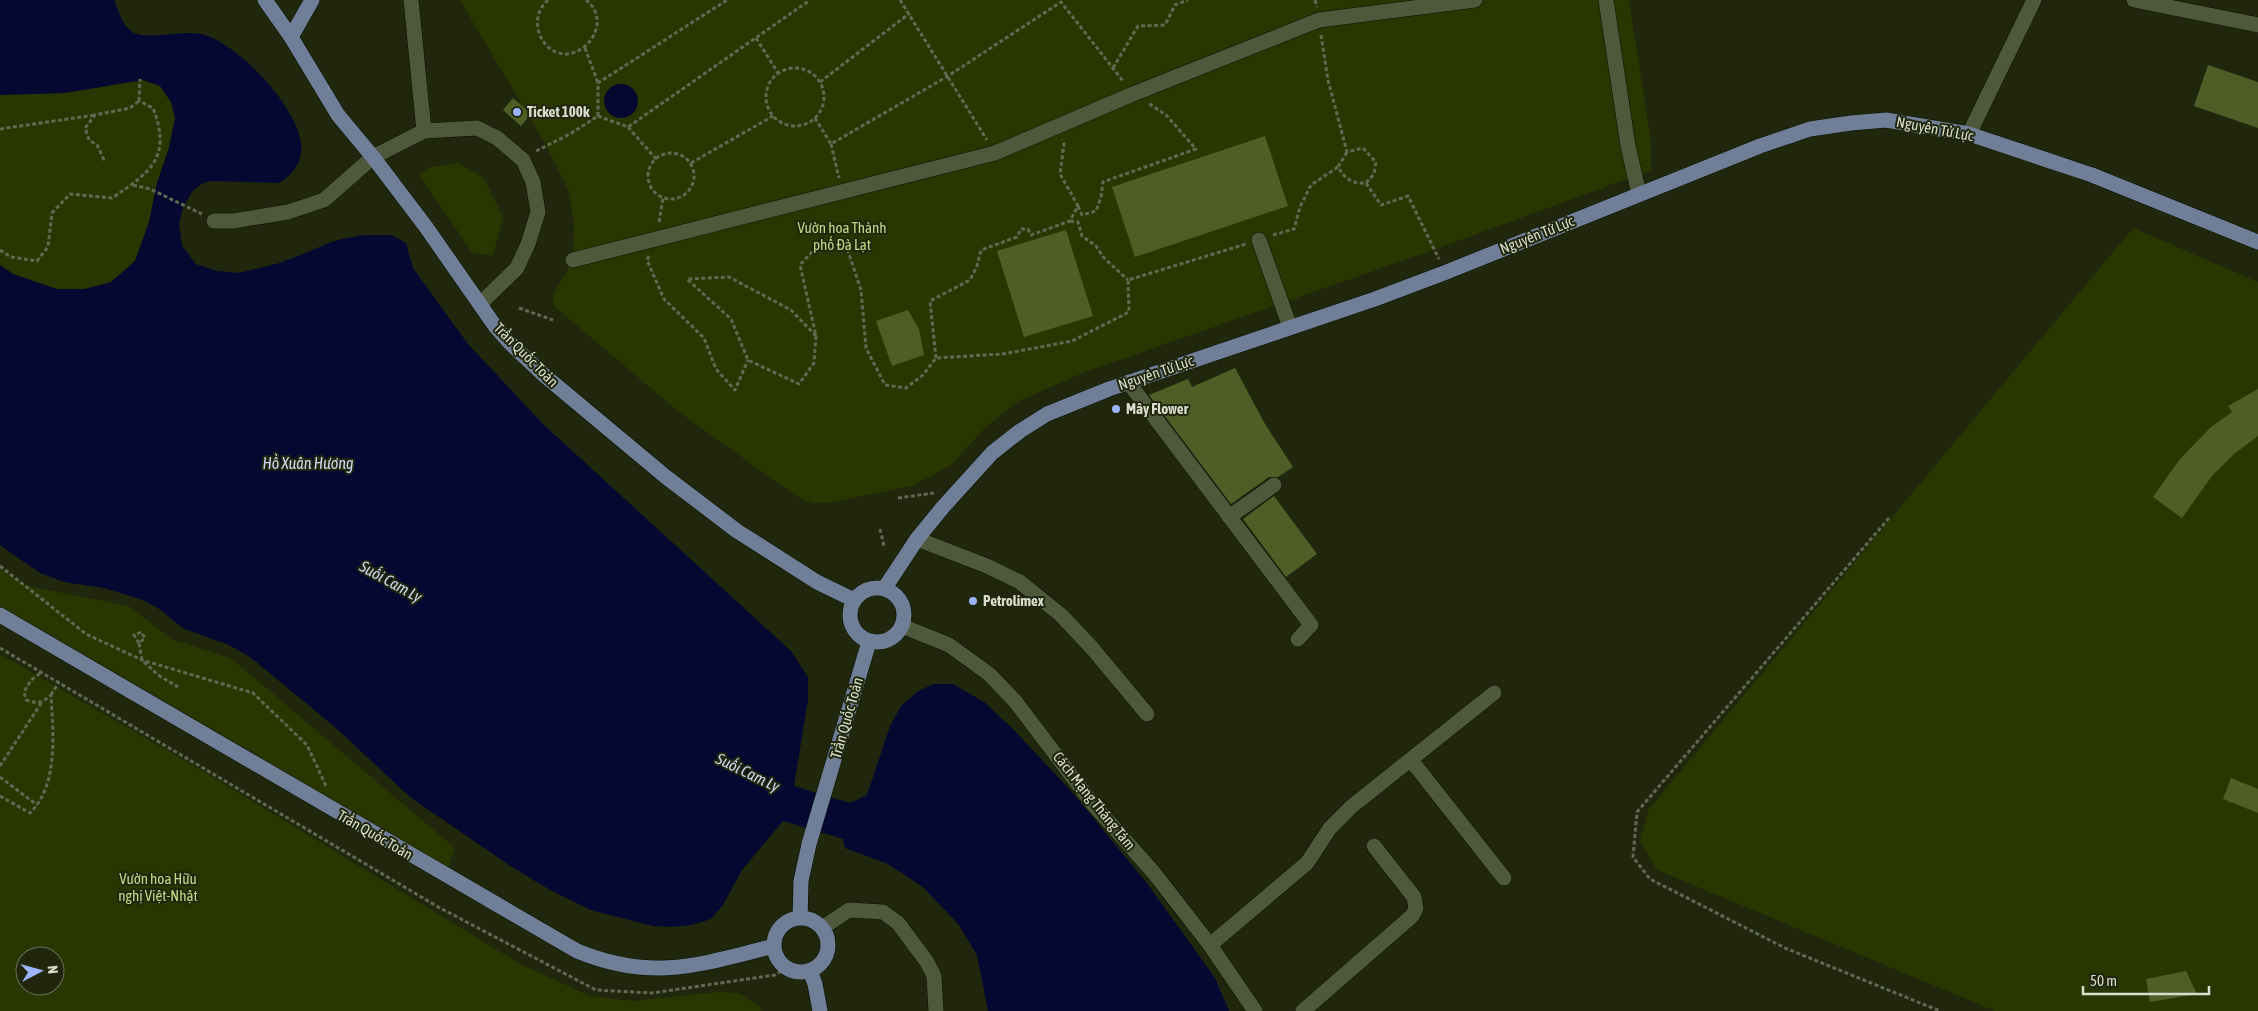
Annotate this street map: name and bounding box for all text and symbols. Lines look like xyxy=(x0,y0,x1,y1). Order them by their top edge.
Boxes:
place label: Ticket 100k xyxy=(527,103,590,120)
marker: Ticket 100k xyxy=(511,106,523,118)
street label: Nguyên Tử Lực xyxy=(1895,113,1976,144)
street label: Nguyên Tử Lực xyxy=(1497,212,1577,257)
park label: Vườn hoa Thành phố Đà Lạt xyxy=(797,219,887,253)
street label: Trần Quốc Toản xyxy=(491,319,562,390)
street label: Nguyên Tử Lực xyxy=(1116,352,1196,393)
place label: Mây Flower xyxy=(1126,400,1189,417)
marker: Mây Flower xyxy=(1110,403,1122,415)
water label: Hồ Xuân Hương xyxy=(262,453,354,473)
water label: Suối Cam Ly xyxy=(355,555,426,607)
place label: Petrolimex xyxy=(983,592,1044,609)
marker: Petrolimex xyxy=(967,595,979,607)
street label: Trần Quốc Toản xyxy=(827,675,866,760)
water label: Suối Cam Ly xyxy=(712,748,784,796)
street label: Cách Mạng Tháng Tám xyxy=(1050,748,1139,853)
street label: Trần Quốc Toản xyxy=(335,806,416,863)
park label: Vườn hoa Hữu nghị Việt-Nhật xyxy=(118,870,198,904)
north arrow xyxy=(15,946,65,996)
scale bar xyxy=(2083,964,2209,996)
text: N xyxy=(45,965,61,975)
text: 50 m xyxy=(2090,972,2117,989)

